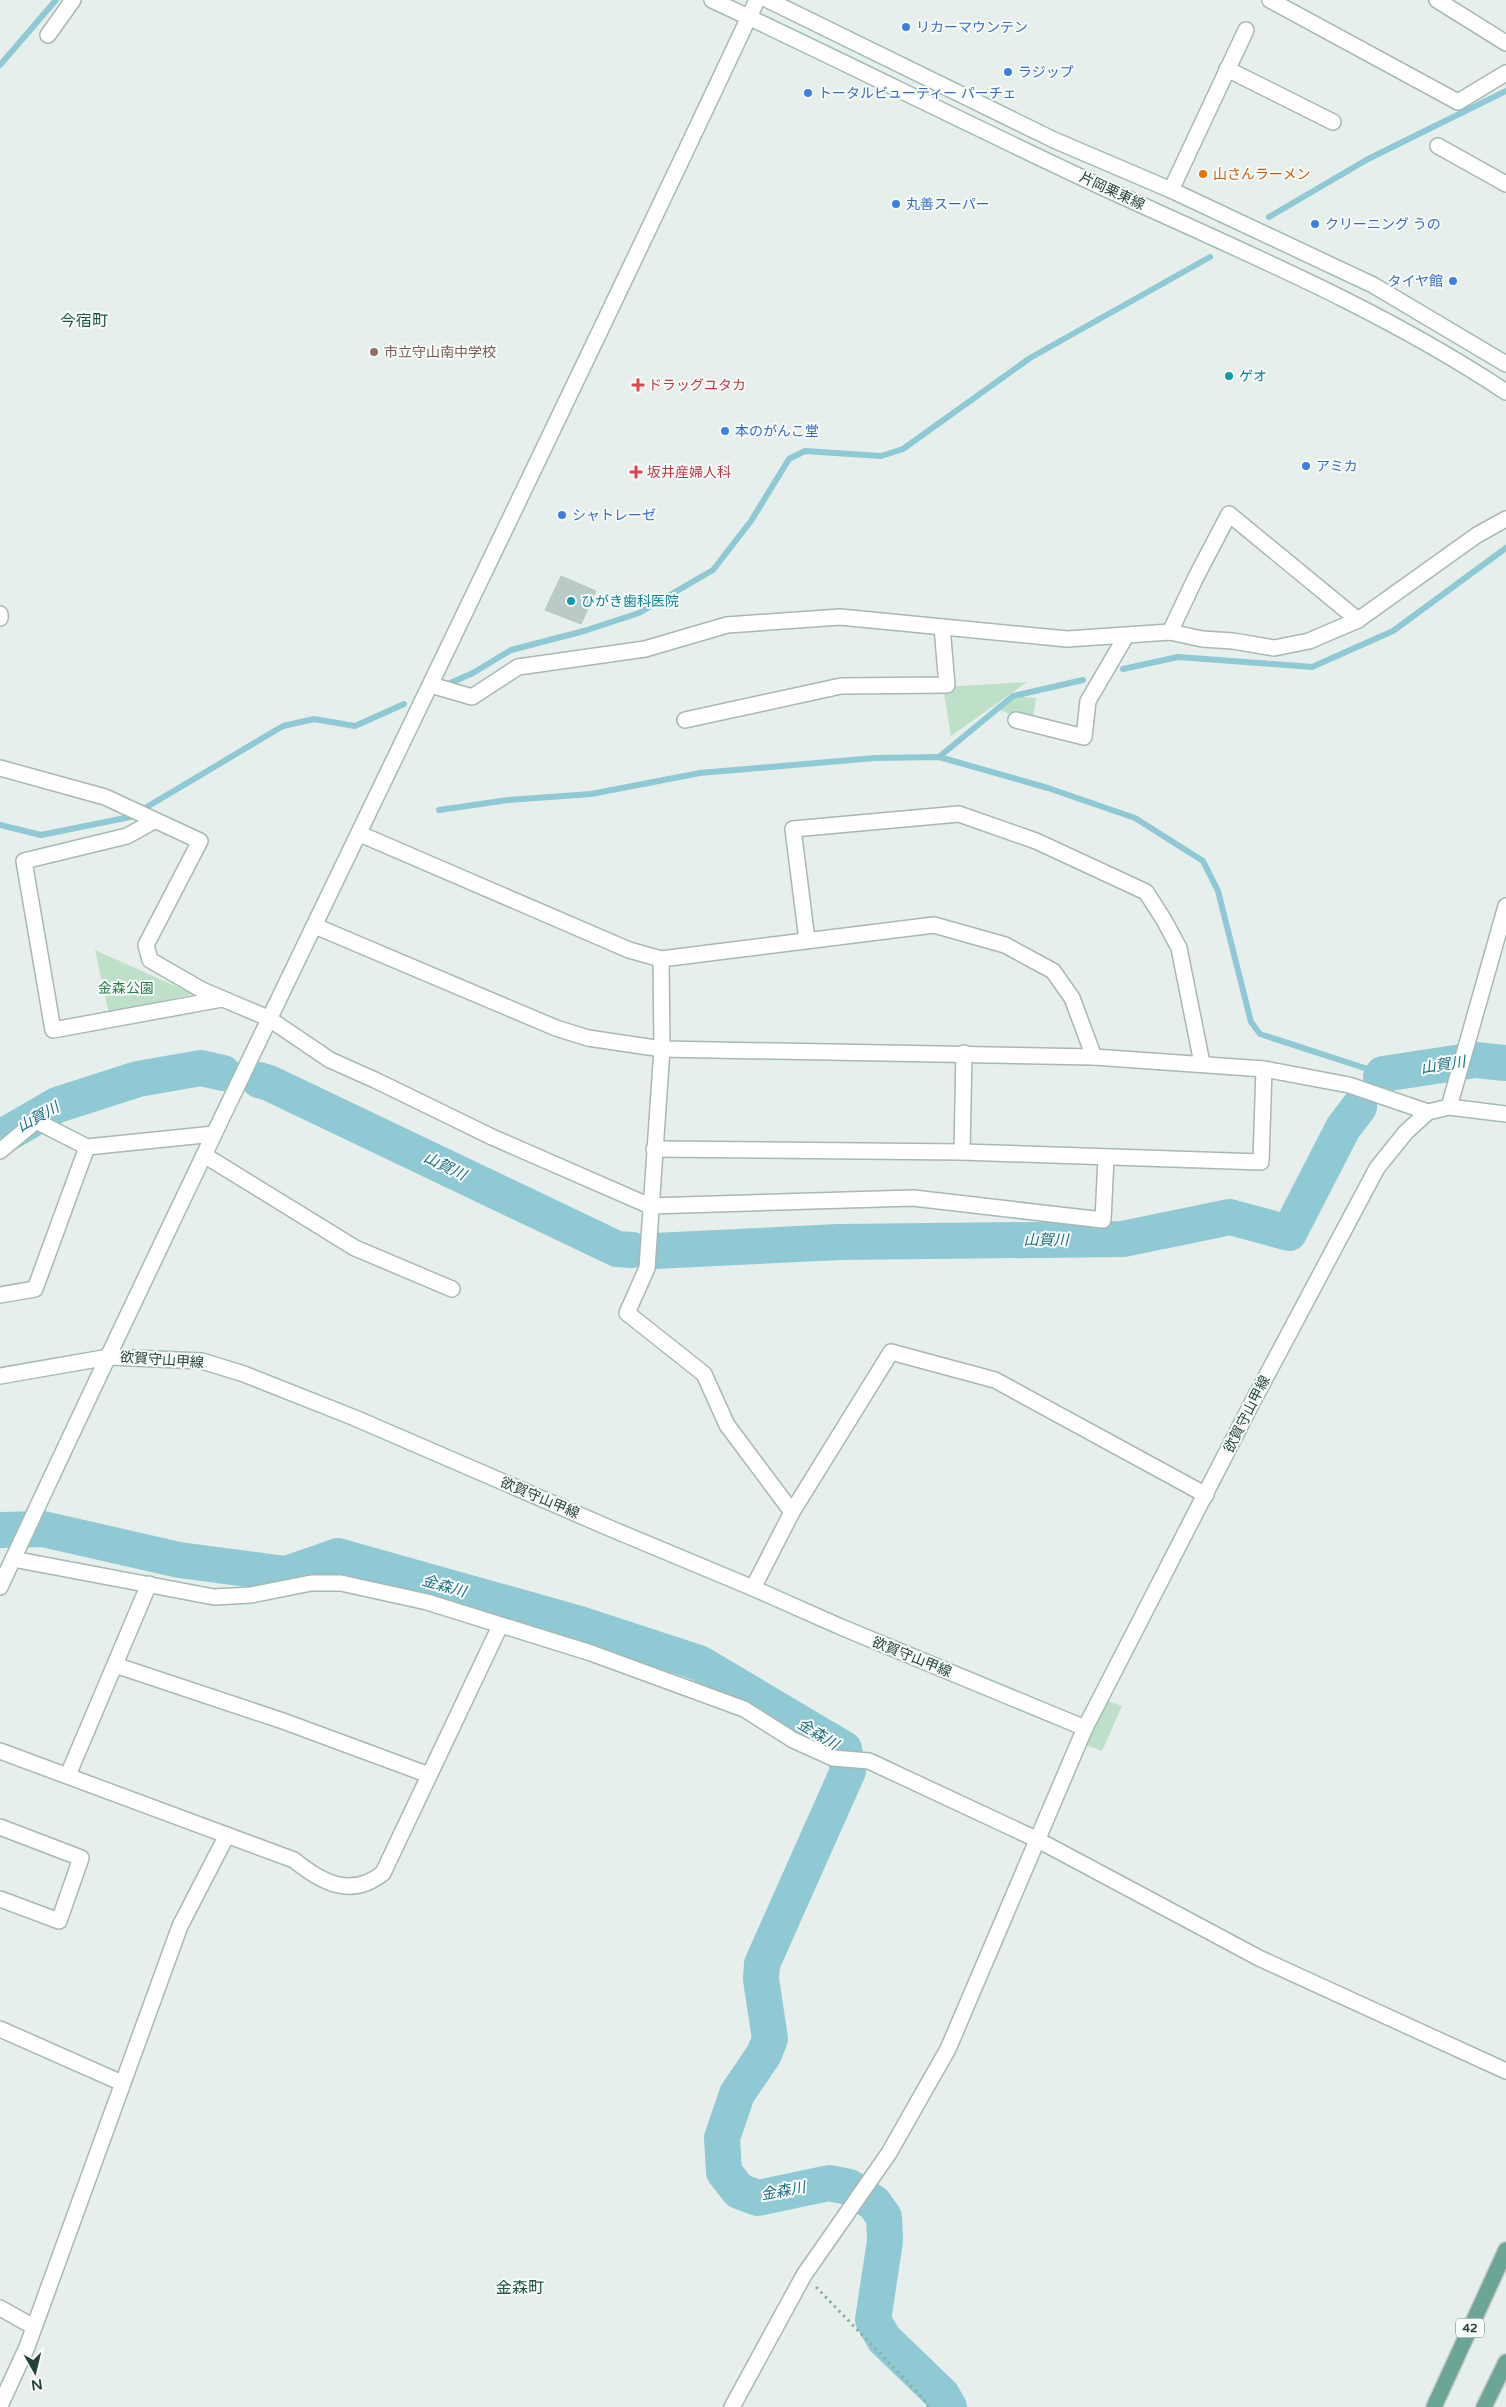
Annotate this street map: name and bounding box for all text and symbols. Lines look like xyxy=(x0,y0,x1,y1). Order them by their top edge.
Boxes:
place label: リカーマウンテン xyxy=(916,19,1028,36)
marker: リカーマウンテン xyxy=(900,21,912,33)
place label: ラジップ xyxy=(1018,64,1074,81)
marker: ラジップ xyxy=(1002,66,1014,78)
place label: トータルビューティー パーチェ xyxy=(818,85,1017,102)
marker: トータルビューティー パーチェ xyxy=(802,87,814,99)
place label: 山さんラーメン xyxy=(1213,166,1310,183)
marker: 山さんラーメン xyxy=(1197,168,1209,180)
street label: 片岡栗東線 xyxy=(1077,169,1147,213)
place label: 丸善スーパー xyxy=(906,196,990,213)
marker: 丸善スーパー xyxy=(890,198,902,210)
place label: クリーニング うの xyxy=(1325,216,1441,233)
marker: クリーニング うの xyxy=(1309,218,1321,230)
place label: タイヤ館 xyxy=(1387,273,1443,290)
marker: タイヤ館 xyxy=(1447,275,1459,287)
district label: 今宿町 xyxy=(60,311,108,331)
place label: 市立守山南中学校 xyxy=(384,344,496,361)
marker: 市立守山南中学校 xyxy=(368,346,380,358)
place label: ゲオ xyxy=(1239,368,1267,385)
marker: ゲオ xyxy=(1223,370,1235,382)
place label: ドラッグユタカ xyxy=(648,377,746,394)
marker: ドラッグユタカ xyxy=(632,379,644,391)
place label: 本のがんこ堂 xyxy=(735,423,819,440)
marker: 本のがんこ堂 xyxy=(719,425,731,437)
place label: アミカ xyxy=(1316,458,1358,475)
marker: アミカ xyxy=(1300,460,1312,472)
place label: 坂井産婦人科 xyxy=(647,464,731,481)
marker: 坂井産婦人科 xyxy=(629,465,643,479)
place label: シャトレーゼ xyxy=(572,507,656,524)
marker: シャトレーゼ xyxy=(556,509,568,521)
place label: ひがき歯科医院 xyxy=(581,593,679,610)
marker: ひがき歯科医院 xyxy=(565,595,577,607)
park label: 金森公園 xyxy=(98,980,154,997)
water label: 山賀川 xyxy=(1419,1052,1469,1077)
water label: 山賀川 xyxy=(14,1097,64,1136)
water label: 山賀川 xyxy=(421,1148,471,1185)
water label: 山賀川 xyxy=(1023,1231,1070,1249)
street label: 欲賀守山甲線 xyxy=(120,1349,204,1371)
street label: 欲賀守山甲線 xyxy=(1220,1373,1274,1455)
street label: 欲賀守山甲線 xyxy=(498,1474,582,1522)
water label: 金森川 xyxy=(420,1571,470,1601)
street label: 欲賀守山甲線 xyxy=(870,1633,954,1681)
water label: 金森川 xyxy=(794,1715,844,1754)
water label: 金森川 xyxy=(759,2178,809,2204)
district label: 金森町 xyxy=(496,2278,544,2298)
road number: 42 xyxy=(1456,2318,1484,2338)
north arrow xyxy=(10,2347,60,2397)
text: N xyxy=(30,2375,43,2394)

